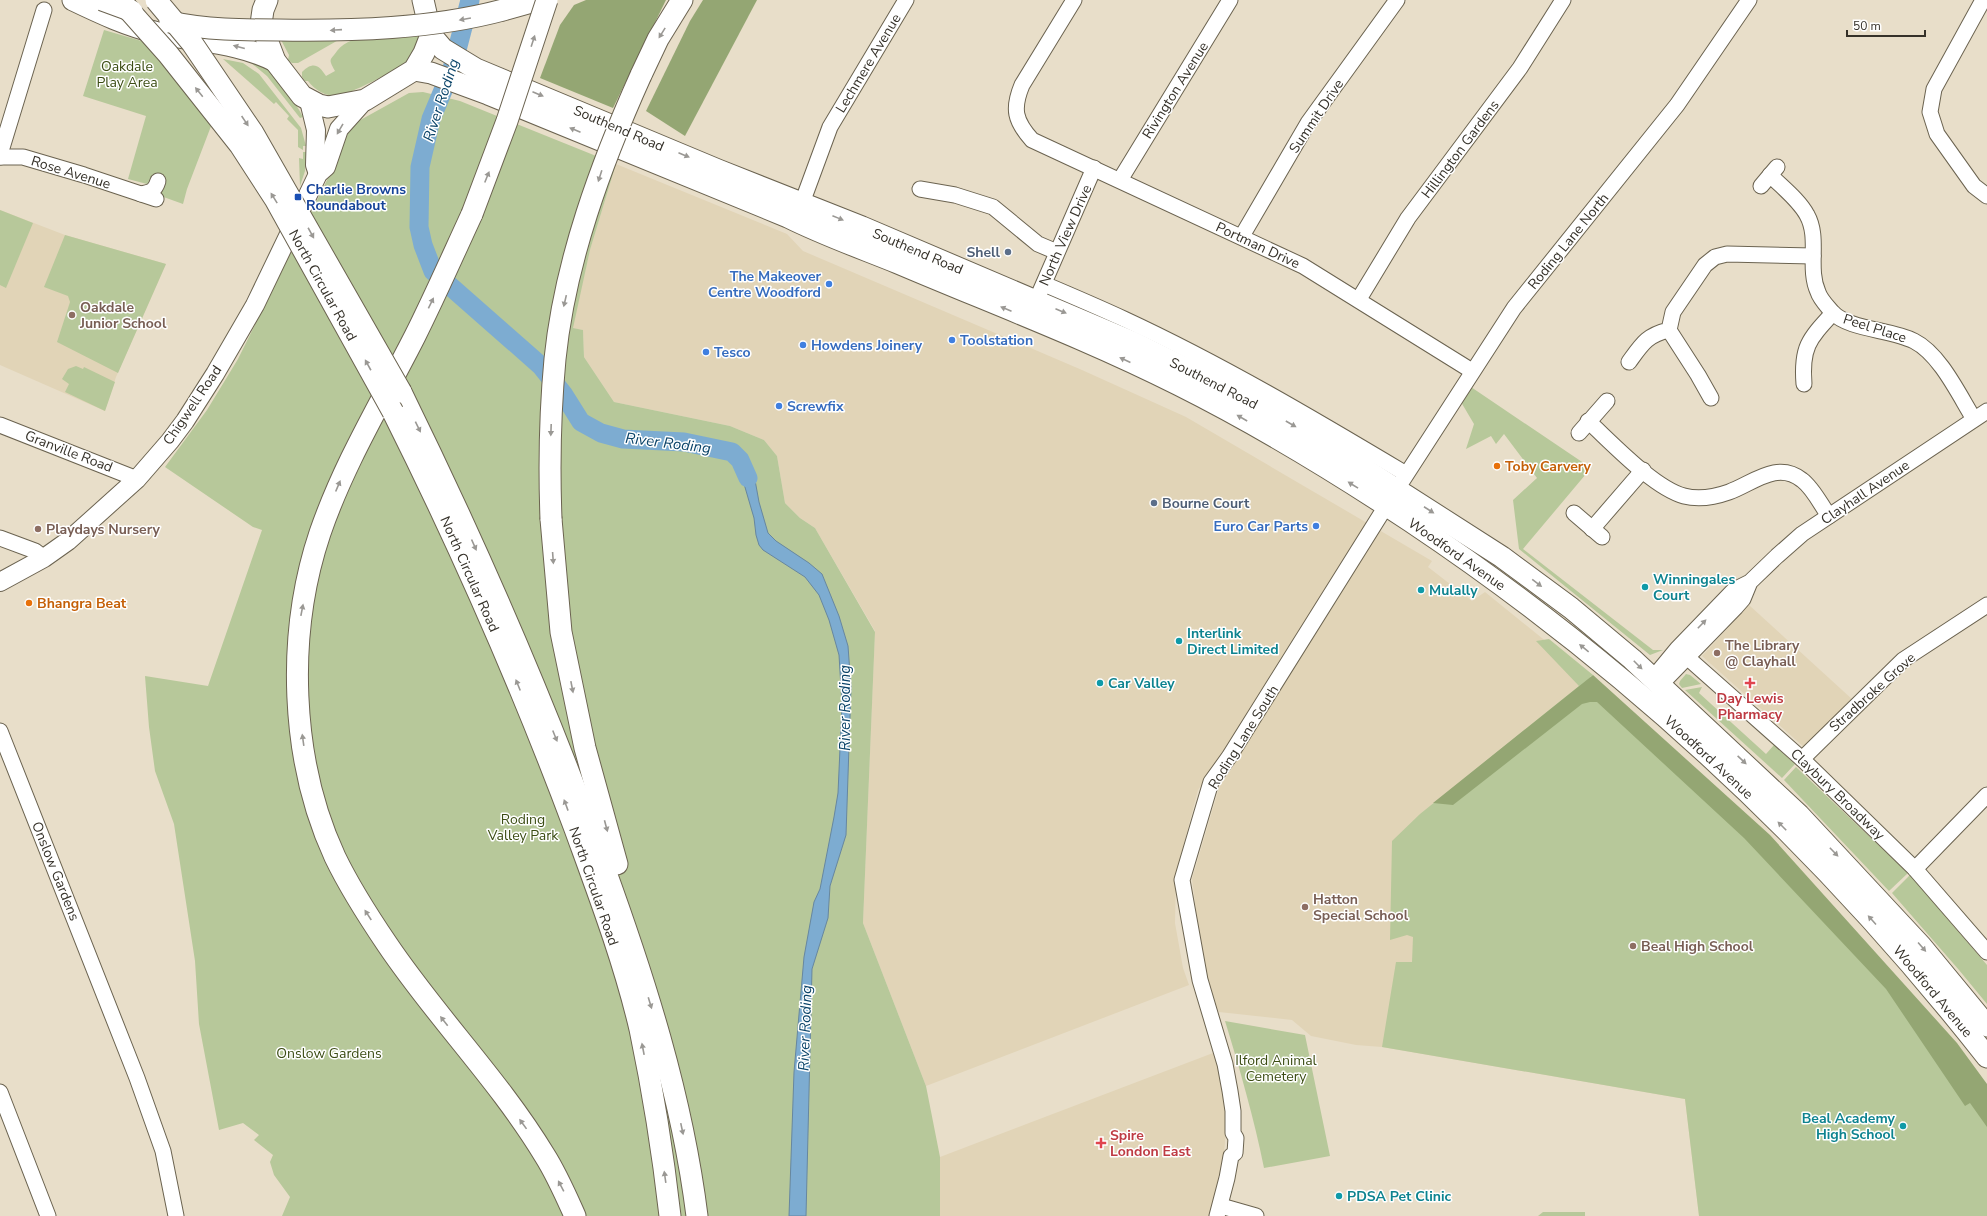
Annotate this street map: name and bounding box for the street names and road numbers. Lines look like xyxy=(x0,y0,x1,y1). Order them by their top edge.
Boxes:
street label: Lechmere Avenue xyxy=(831,10,906,116)
street label: Rivington Avenue xyxy=(1138,38,1213,142)
street label: Summit Drive xyxy=(1285,76,1348,157)
street label: Hillington Gardens xyxy=(1417,96,1504,202)
street label: Southend Road xyxy=(571,101,667,156)
street label: Rose Avenue xyxy=(29,151,113,194)
street label: North View Drive xyxy=(1035,182,1096,289)
street label: Roding Lane North xyxy=(1524,189,1613,293)
street label: Portman Drive xyxy=(1213,218,1303,273)
street label: Southend Road xyxy=(870,224,966,279)
street label: North Circular Road xyxy=(284,226,361,344)
street label: Peel Place xyxy=(1841,309,1909,348)
street label: Southend Road xyxy=(1166,353,1261,414)
street label: Chigwell Road xyxy=(159,362,226,449)
street label: Granville Road xyxy=(22,426,115,477)
street label: Clayhall Avenue xyxy=(1817,456,1913,529)
street label: North Circular Road xyxy=(436,513,504,635)
street label: Woodford Avenue xyxy=(1404,514,1509,595)
street label: Stradbroke Grove xyxy=(1825,648,1920,736)
street label: Roding Lane South xyxy=(1204,682,1283,793)
street label: Woodford Avenue xyxy=(1660,711,1757,803)
street label: Claybury Broadway xyxy=(1786,744,1890,845)
street label: Onslow Gardens xyxy=(27,819,84,924)
street label: North Circular Road xyxy=(564,824,623,948)
street label: Woodford Avenue xyxy=(1888,941,1977,1041)

